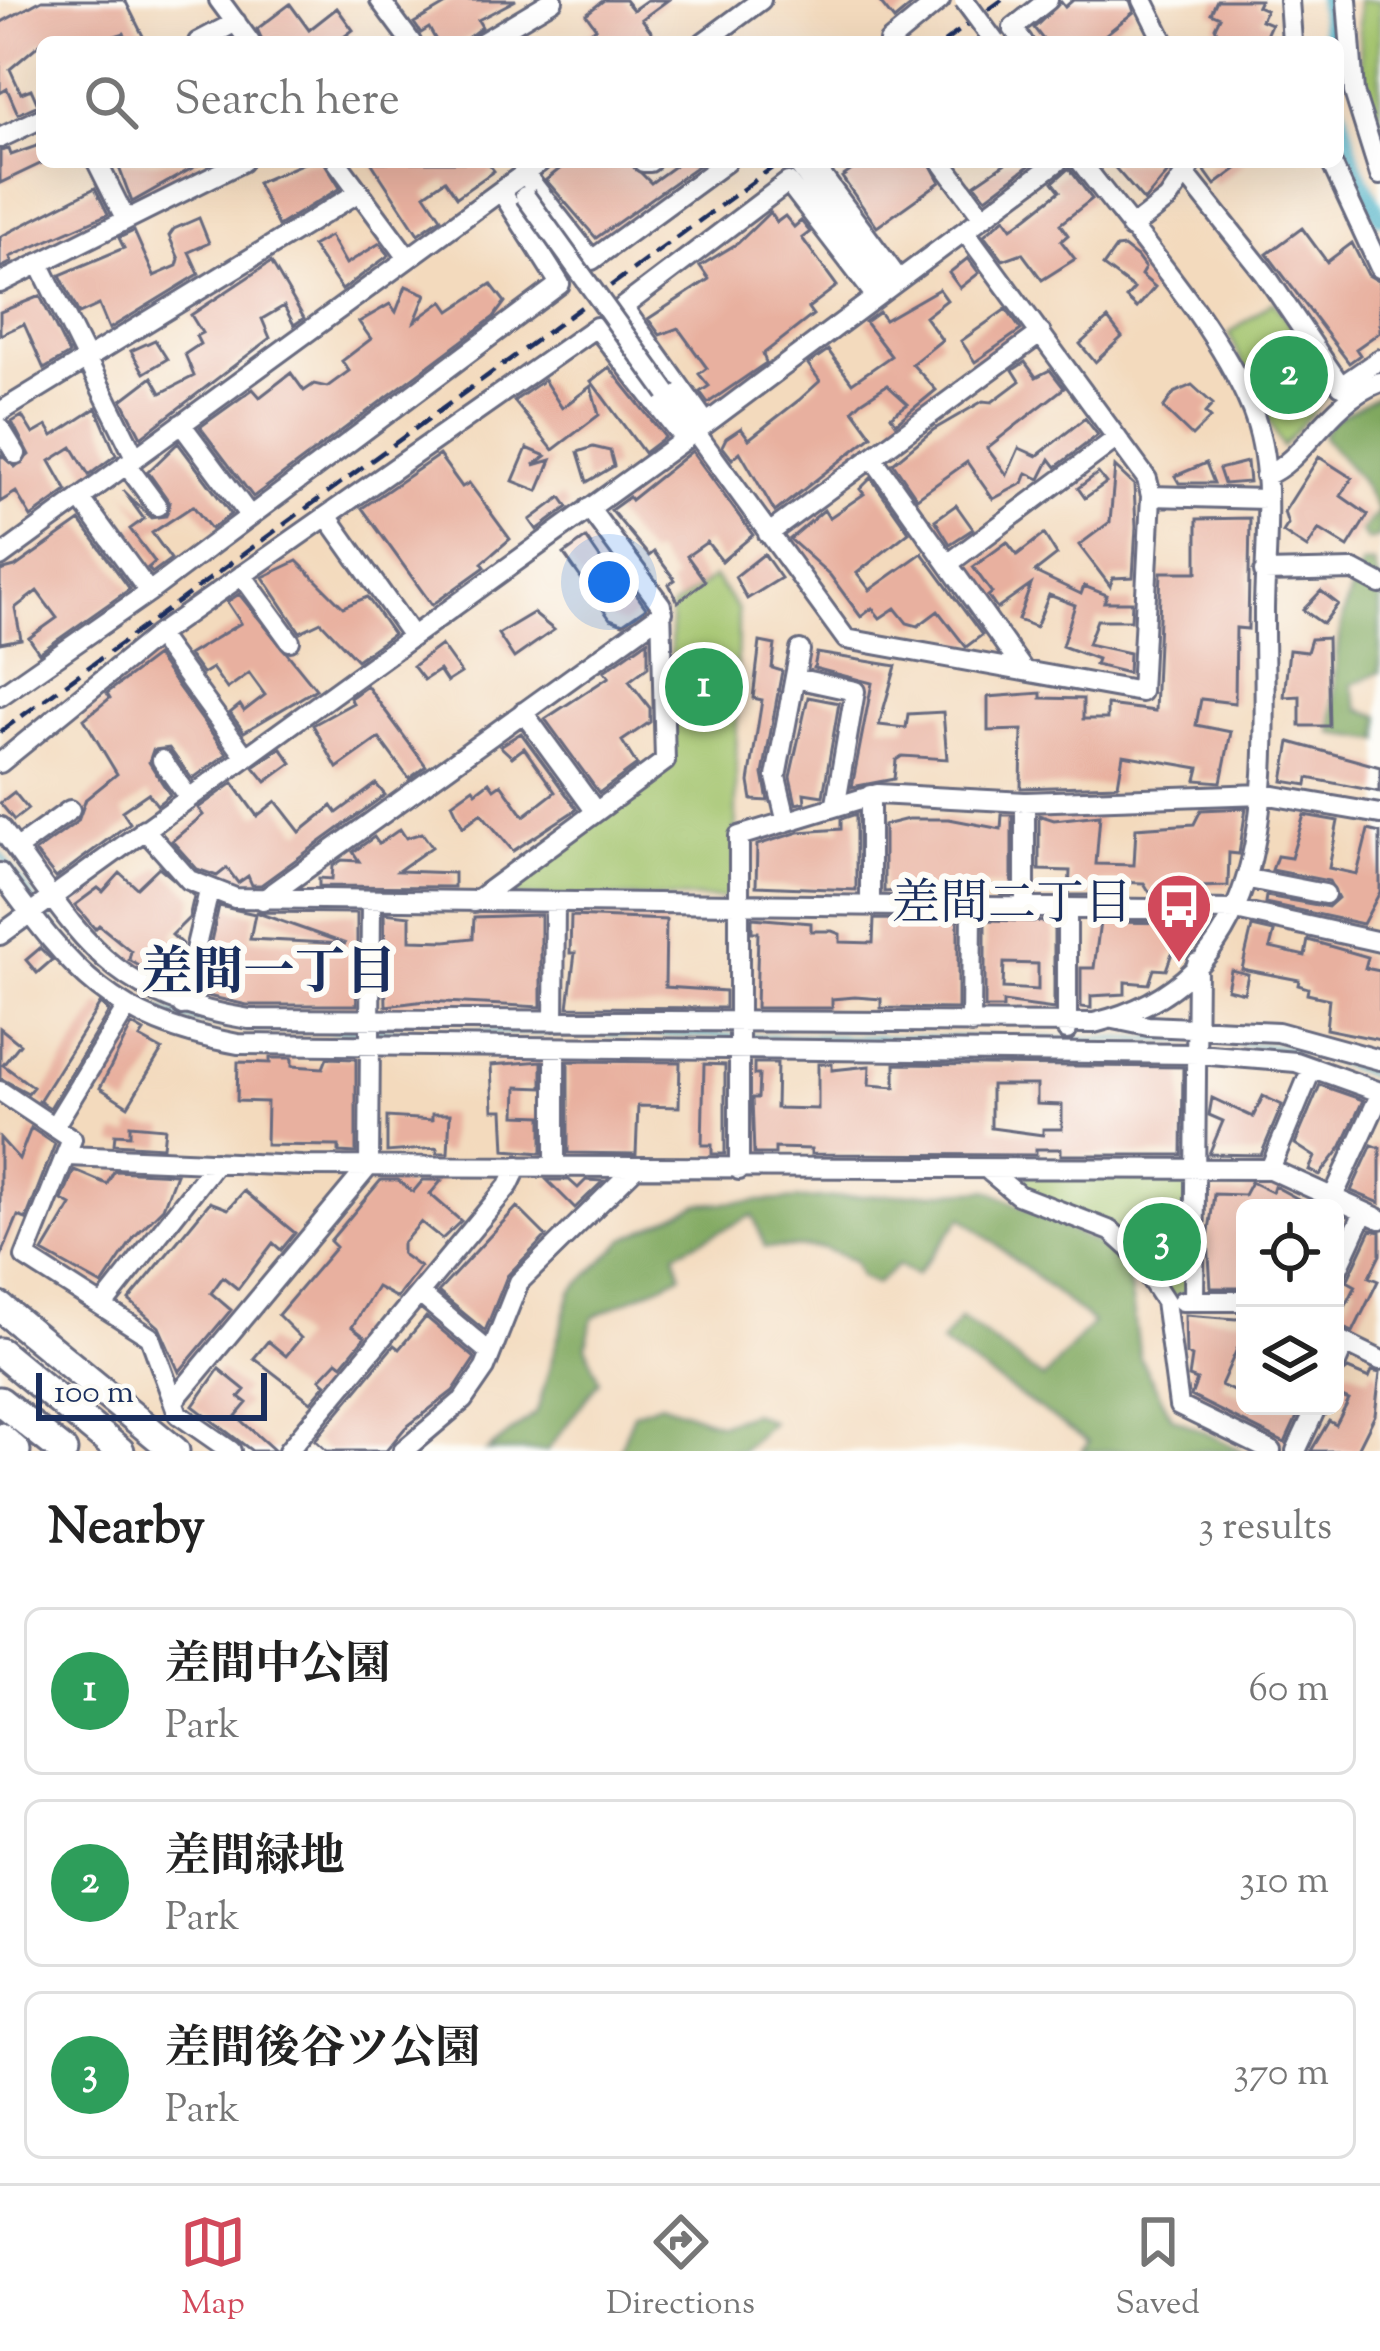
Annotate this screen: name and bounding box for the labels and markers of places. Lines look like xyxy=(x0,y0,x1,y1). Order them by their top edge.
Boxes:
pin: 2 xyxy=(1250,330,1328,420)
pin: 1 xyxy=(665,642,743,732)
bus stop icon: 差間二丁目 xyxy=(1144,871,1214,965)
place label: 差間二丁目 xyxy=(892,872,1132,941)
pin: 3 xyxy=(1123,1197,1201,1287)

